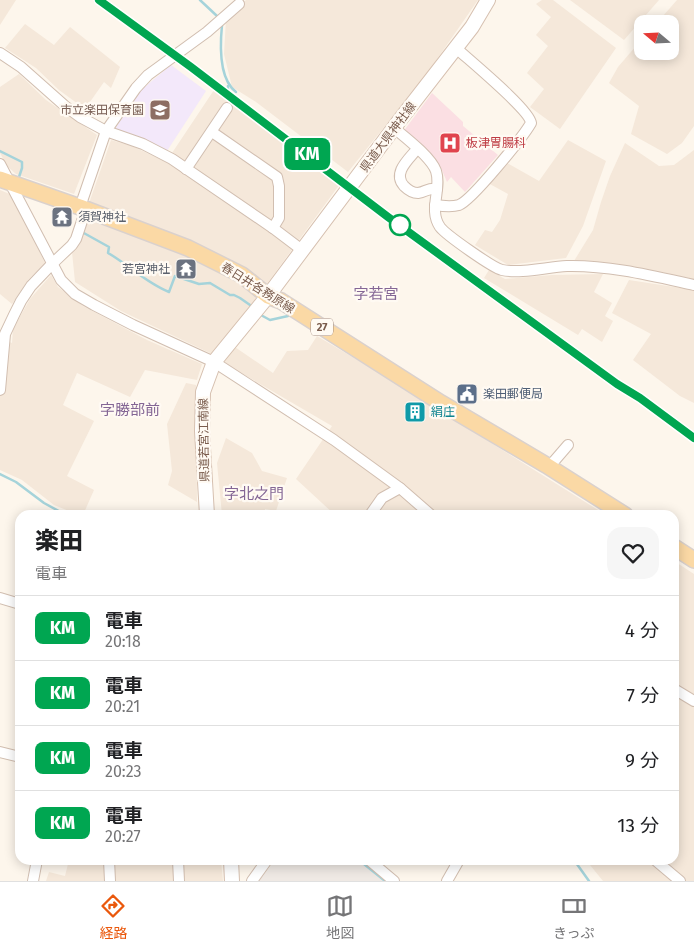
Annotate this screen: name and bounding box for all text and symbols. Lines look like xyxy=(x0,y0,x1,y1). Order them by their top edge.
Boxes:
north arrow xyxy=(634,15,679,60)
map controls xyxy=(634,15,679,60)
school or university icon: 市立楽田保育園 xyxy=(148,98,172,122)
street label: 県道大県神社線 xyxy=(357,99,419,175)
place label: 市立楽田保育園 xyxy=(60,103,144,117)
hospital icon: 板津胃腸科 xyxy=(438,131,462,155)
place label: 板津胃腸科 xyxy=(466,136,526,150)
line badge: KM xyxy=(284,138,330,170)
text: KM xyxy=(294,143,320,165)
temple icon: 須賀神社 xyxy=(50,205,74,229)
place label: 須賀神社 xyxy=(78,210,126,224)
unlabelled marker xyxy=(389,214,411,236)
temple icon: 若宮神社 xyxy=(174,257,198,281)
street label: 春日井各務原線 xyxy=(219,260,297,316)
place label: 若宮神社 xyxy=(122,262,170,276)
district label: 字若宮 xyxy=(353,285,399,303)
road number: 27 xyxy=(311,318,333,336)
public building icon: 楽田郵便局 xyxy=(455,382,479,406)
place label: 楽田郵便局 xyxy=(483,387,543,401)
street label: 県道若宮江南線 xyxy=(196,398,212,482)
building icon: 絹庄 xyxy=(403,400,427,424)
district label: 字勝部前 xyxy=(100,401,160,419)
place label: 絹庄 xyxy=(431,405,455,419)
district label: 字北之門 xyxy=(224,485,284,503)
text: 楽田 xyxy=(35,527,83,555)
button: heart xyxy=(607,527,659,579)
text: 電車 xyxy=(35,564,67,583)
text: 電車 xyxy=(105,609,143,632)
text: KM xyxy=(50,617,75,639)
text: 4 分 xyxy=(625,619,659,642)
text: 20:18 xyxy=(105,632,141,651)
text: 電車 xyxy=(105,674,143,697)
text: KM xyxy=(50,682,75,704)
text: 7 分 xyxy=(627,684,659,707)
text: 20:21 xyxy=(105,697,140,716)
text: 電車 xyxy=(105,739,143,762)
text: KM xyxy=(50,747,75,769)
text: 9 分 xyxy=(625,749,659,772)
text: 20:23 xyxy=(105,762,142,781)
text: 電車 xyxy=(105,804,143,827)
text: KM xyxy=(50,812,75,834)
text: 13 分 xyxy=(617,814,659,837)
text: 20:27 xyxy=(105,827,141,846)
tab: 経路 xyxy=(99,892,127,942)
tab: 地図 xyxy=(326,892,354,942)
tab: きっぷ xyxy=(553,892,595,942)

